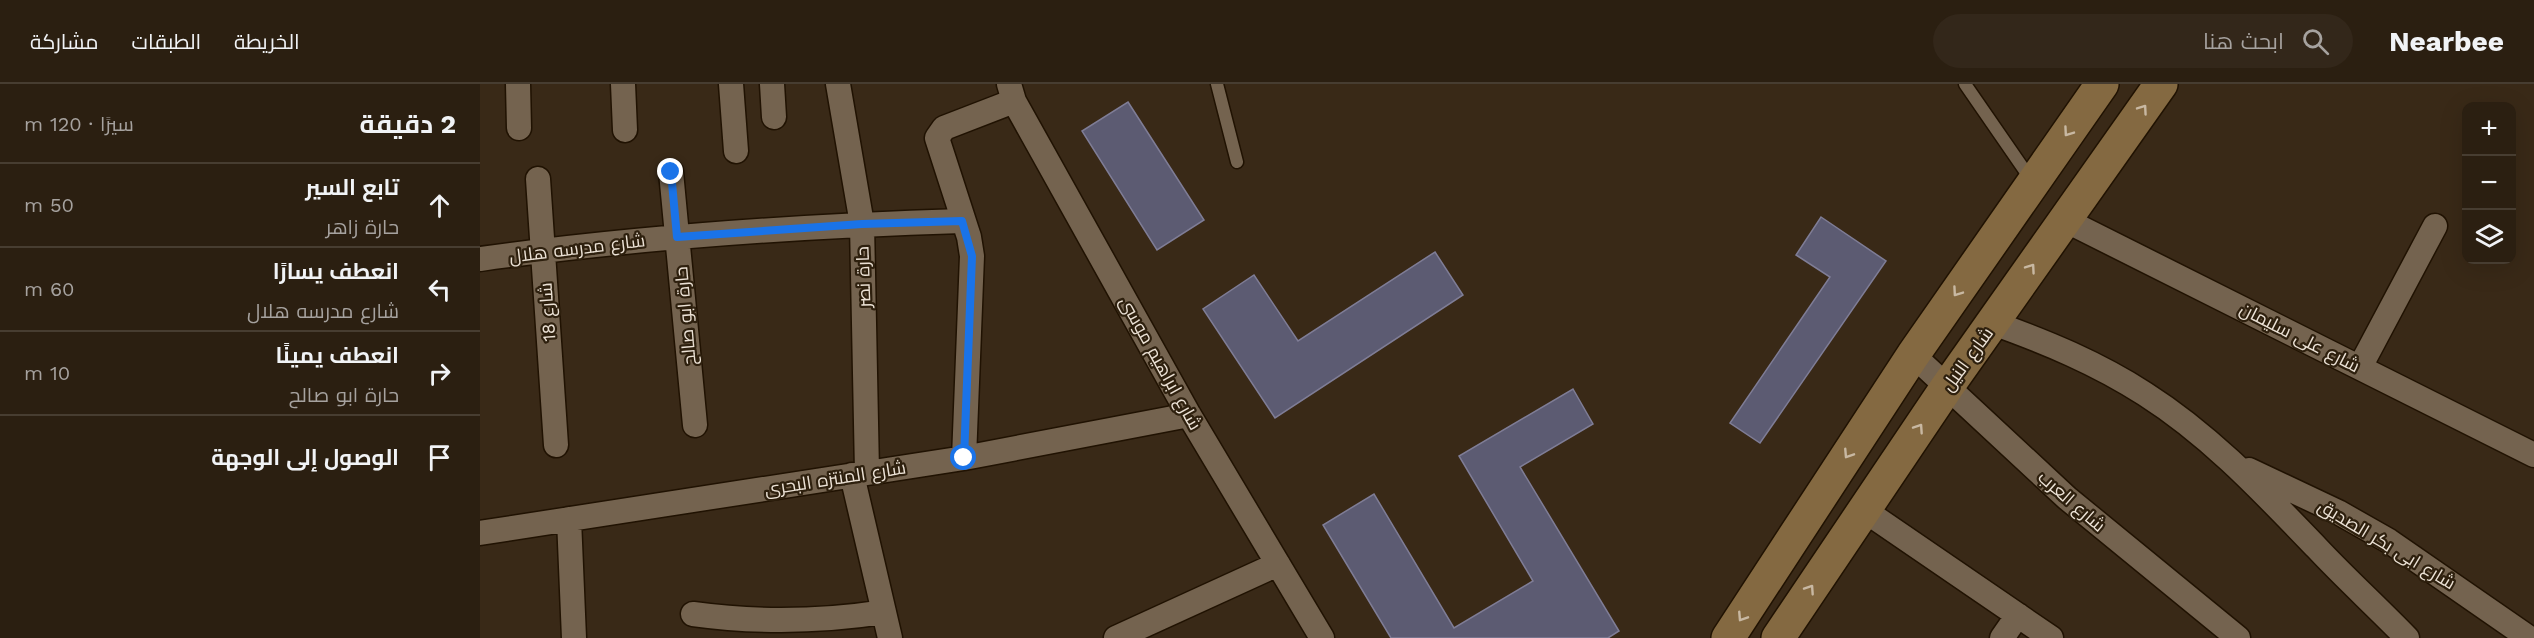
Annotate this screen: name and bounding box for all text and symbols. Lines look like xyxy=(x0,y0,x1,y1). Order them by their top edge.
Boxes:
search box xyxy=(1933,14,2353,68)
icon: search xyxy=(2299,25,2332,58)
text: Nearbee xyxy=(2389,25,2504,58)
text: مشاركة xyxy=(30,29,99,54)
text: الطبقات xyxy=(132,29,201,54)
text: الخريطة xyxy=(234,29,300,54)
text: ابحث هنا xyxy=(2203,29,2284,54)
map controls xyxy=(2462,102,2516,264)
button: + xyxy=(2462,102,2516,156)
one-way arrow xyxy=(2136,104,2147,115)
text: 2 دقيقة xyxy=(360,109,456,139)
text: سيرًا · 120 m xyxy=(24,112,134,136)
one-way arrow xyxy=(2064,125,2075,136)
button: − xyxy=(2462,156,2516,210)
route end xyxy=(657,158,683,184)
text: تابع السير xyxy=(305,175,399,200)
icon: ahead xyxy=(423,189,456,222)
text: 50 m xyxy=(24,193,74,217)
button: layers xyxy=(2462,210,2516,264)
text: حارة زاهر xyxy=(326,215,399,239)
street label: شارع مدرسه هلال xyxy=(508,229,646,269)
street label: حارة نصر xyxy=(851,246,876,309)
text: انعطف يسارًا xyxy=(273,259,399,284)
one-way arrow xyxy=(2024,264,2035,275)
street label: حارة ابو صالح xyxy=(670,265,702,366)
icon: left xyxy=(423,273,456,306)
text: 60 m xyxy=(24,277,75,301)
street label: شارع 18 xyxy=(534,282,562,342)
one-way arrow xyxy=(1953,285,1964,296)
street label: شارع ابراهيم موسى xyxy=(1114,293,1206,434)
street label: شارع على سليمان xyxy=(2236,298,2364,378)
text: شارع مدرسه هلال xyxy=(247,299,399,323)
street label: شارع النيل xyxy=(1937,323,1999,396)
text: انعطف يمينًا xyxy=(275,343,399,368)
icon: right xyxy=(423,357,456,390)
text: 10 m xyxy=(24,361,70,385)
text: حارة ابو صالح xyxy=(289,383,399,407)
one-way arrow xyxy=(1912,423,1923,434)
icon: arrive xyxy=(423,441,456,474)
route start xyxy=(950,444,976,470)
text: الوصول إلى الوجهة xyxy=(211,445,399,470)
one-way arrow xyxy=(1844,448,1856,458)
street label: شارع المنتزه البحرى xyxy=(763,456,908,502)
street label: شارع العرب xyxy=(2033,466,2110,537)
street label: شارع ابى بكر الصديق xyxy=(2313,495,2460,595)
one-way arrow xyxy=(1803,585,1814,596)
one-way arrow xyxy=(1737,611,1749,621)

